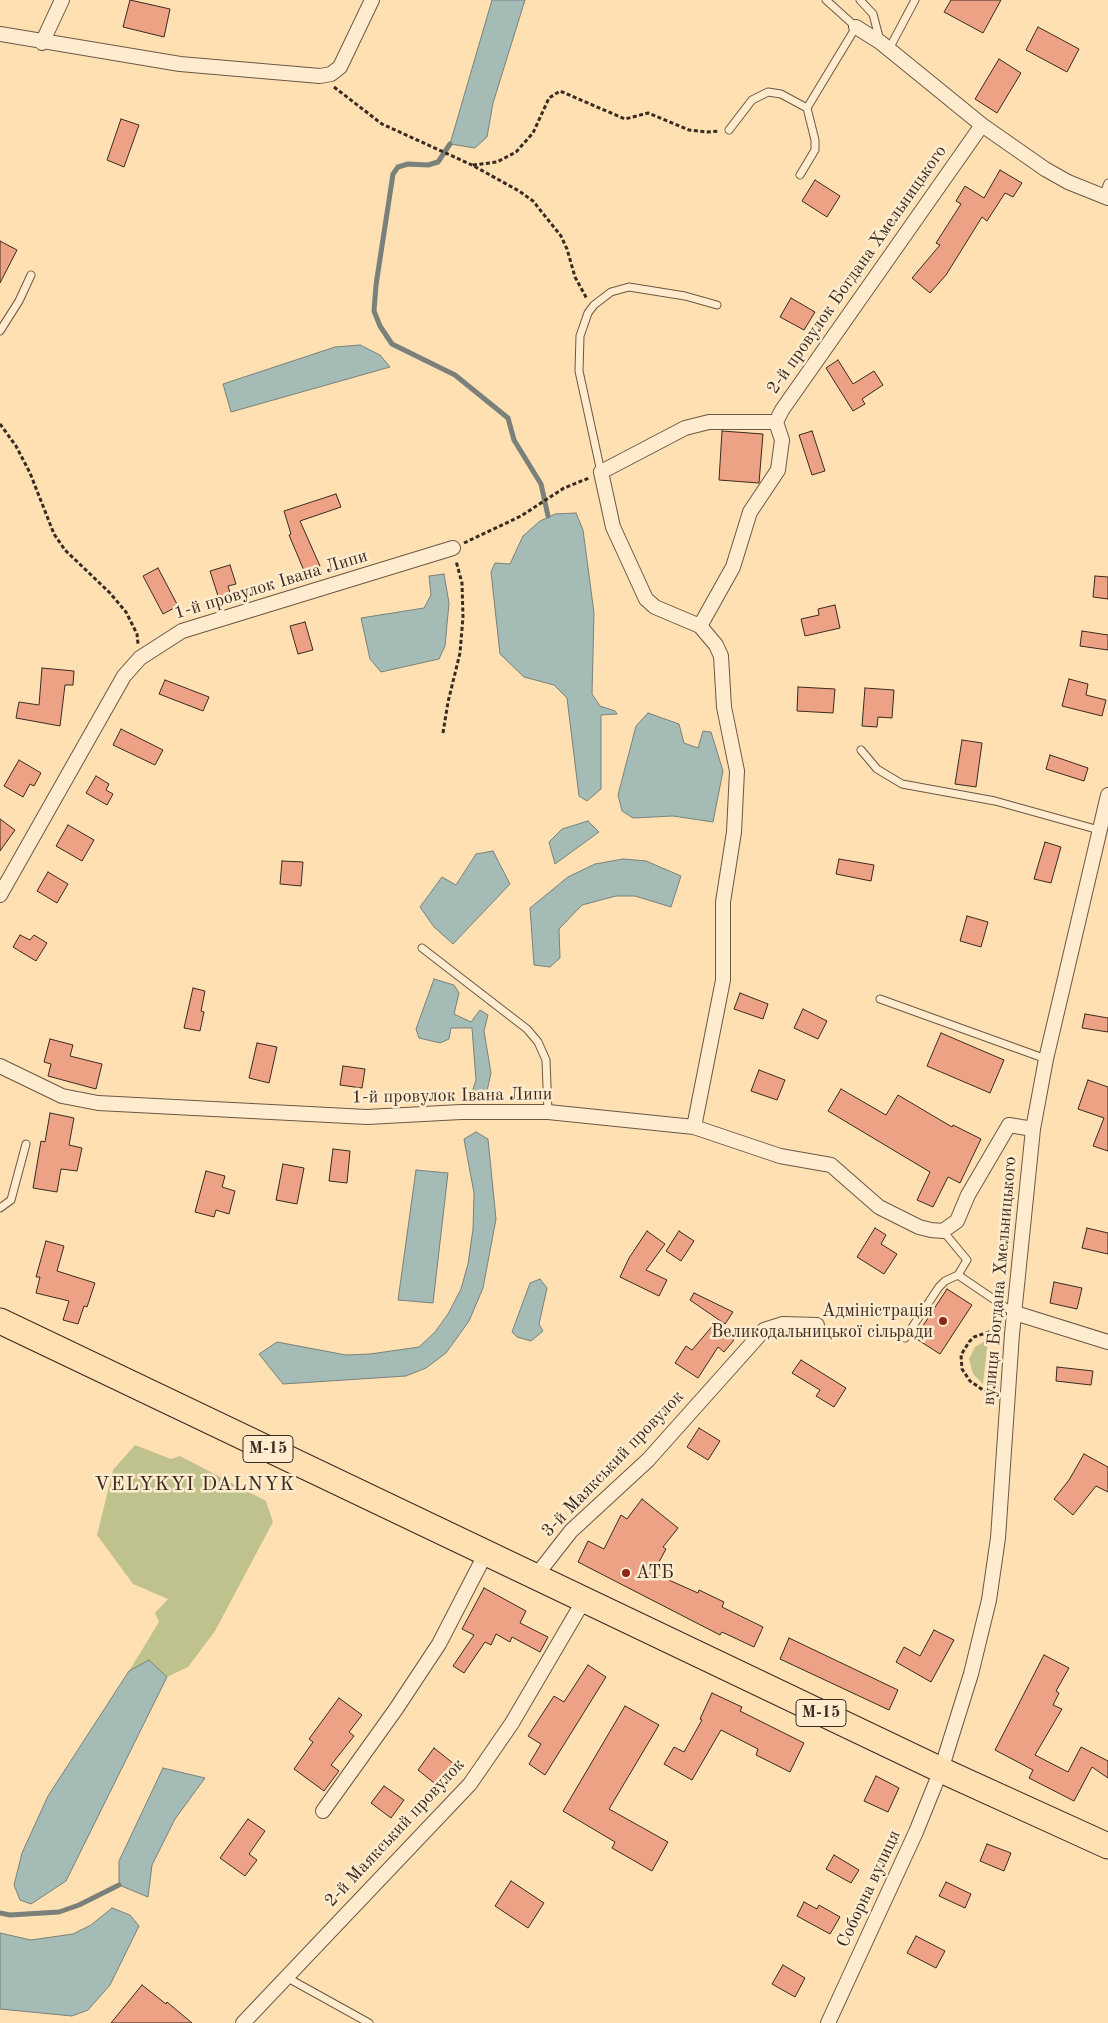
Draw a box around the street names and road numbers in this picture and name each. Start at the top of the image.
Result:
street label: 2-й провулок Богдана Хмельницького [762,141,952,399]
street label: 1-й провулок Івана Липи [172,545,370,625]
street label: 1-й провулок Івана Липи [351,1083,553,1109]
street label: вулиця Богдана Хмельницького [978,1156,1022,1406]
street label: 3-й Маякський провулок [537,1386,689,1542]
road number: М-15 [243,1436,293,1462]
road number: М-15 [796,1700,846,1726]
street label: 2-й Маякський провулок [321,1754,469,1912]
street label: Соборна вулиця [832,1827,906,1951]

